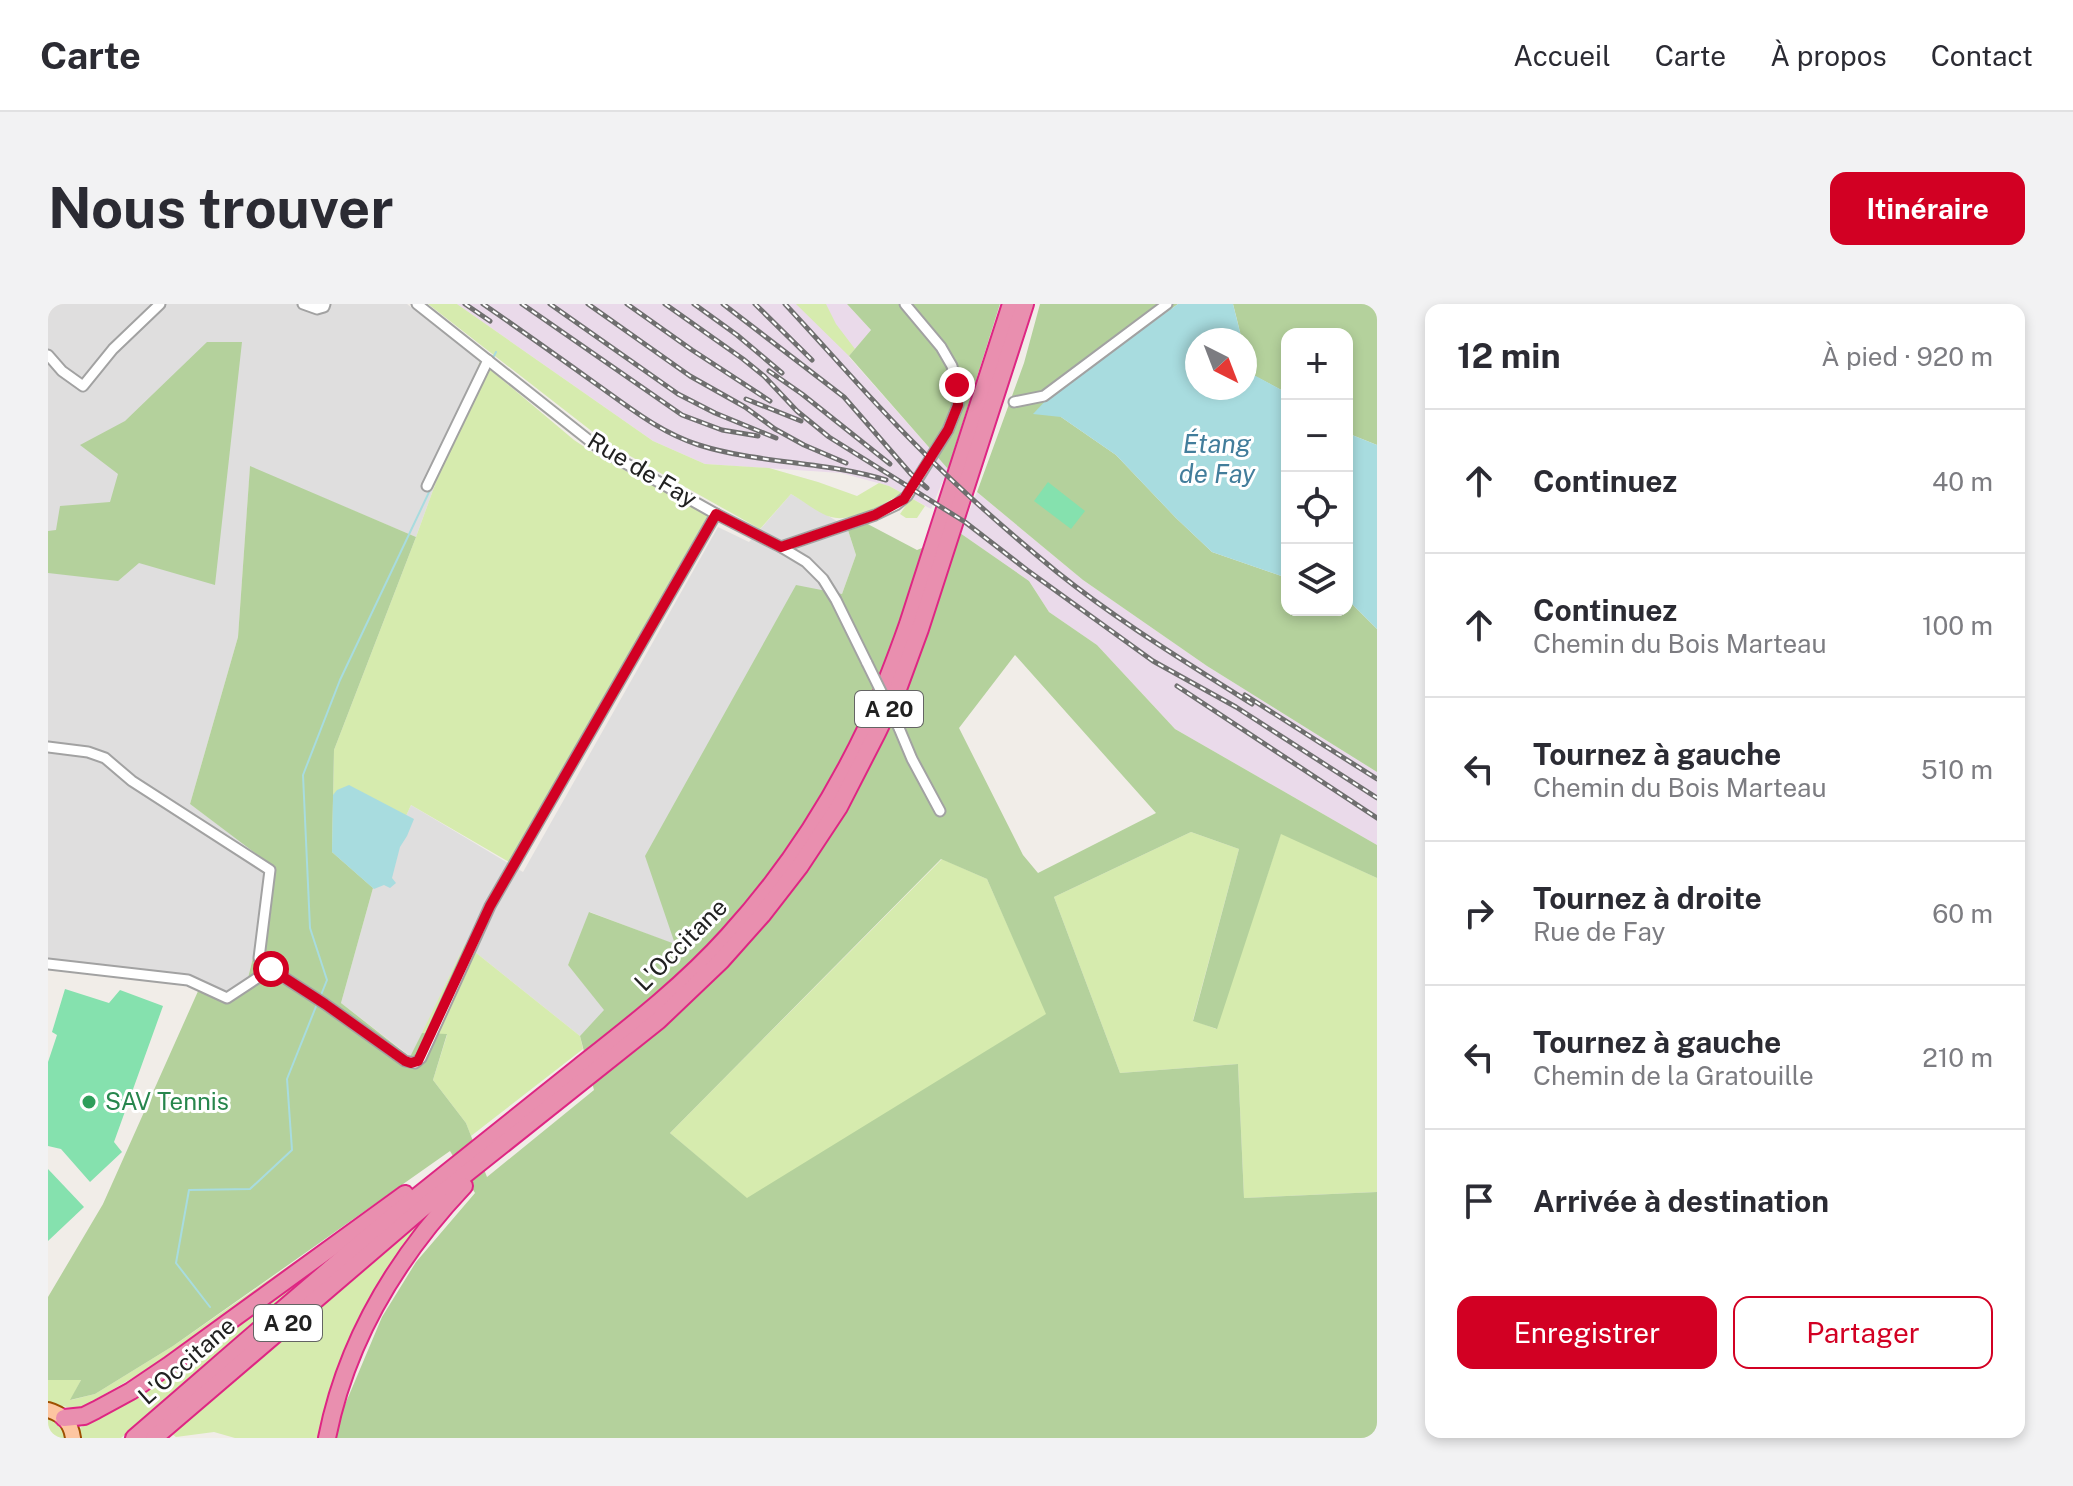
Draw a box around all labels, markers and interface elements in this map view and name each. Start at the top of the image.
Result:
text: Carte [40,33,141,78]
text: Accueil [1513,39,1611,72]
text: Carte [1655,39,1726,72]
text: À propos [1770,39,1887,72]
text: Contact [1931,39,2033,72]
button: Itinéraire [1830,172,2025,245]
text: Nous trouver [48,175,393,241]
north arrow [1185,328,1257,400]
map controls [1281,328,1353,616]
button: + [1281,328,1353,400]
text: 12 min [1457,336,1561,376]
text: À pied · 920 m [1821,341,1993,372]
route end [939,367,975,403]
button: − [1281,400,1353,472]
street label: Rue de Fay [583,426,702,513]
water label: Étang de Fay [1179,428,1256,489]
icon: ahead [1457,459,1501,503]
text: Continuez [1533,463,1677,499]
text: 40 m [1932,466,1993,497]
button: locate [1281,472,1353,544]
button: layers [1281,544,1353,616]
text: Continuez [1533,592,1677,628]
icon: ahead [1457,603,1501,647]
text: 100 m [1922,610,1993,641]
text: Chemin du Bois Marteau [1533,628,1827,659]
road number: A 20 [855,691,923,727]
text: Tournez à gauche [1533,736,1781,772]
icon: left [1457,747,1501,791]
text: 510 m [1921,754,1993,785]
text: Chemin du Bois Marteau [1533,772,1827,803]
text: Tournez à droite [1533,880,1762,916]
icon: right [1457,891,1501,935]
street label: L'Occitane [628,892,732,996]
text: 60 m [1932,898,1993,929]
text: Rue de Fay [1533,916,1665,947]
route start [253,951,289,987]
text: Tournez à gauche [1533,1024,1781,1060]
icon: left [1457,1035,1501,1079]
text: 210 m [1922,1042,1993,1073]
text: Chemin de la Gratouille [1533,1060,1814,1091]
place label: SAV Tennis [105,1087,229,1115]
marker: SAV Tennis [80,1093,98,1111]
icon: arrive [1457,1179,1501,1223]
text: Arrivée à destination [1533,1183,1829,1219]
button: Enregistrer [1457,1296,1717,1369]
button: Partager [1733,1296,1993,1369]
road number: A 20 [254,1305,322,1341]
street label: L'Occitane [132,1311,240,1410]

